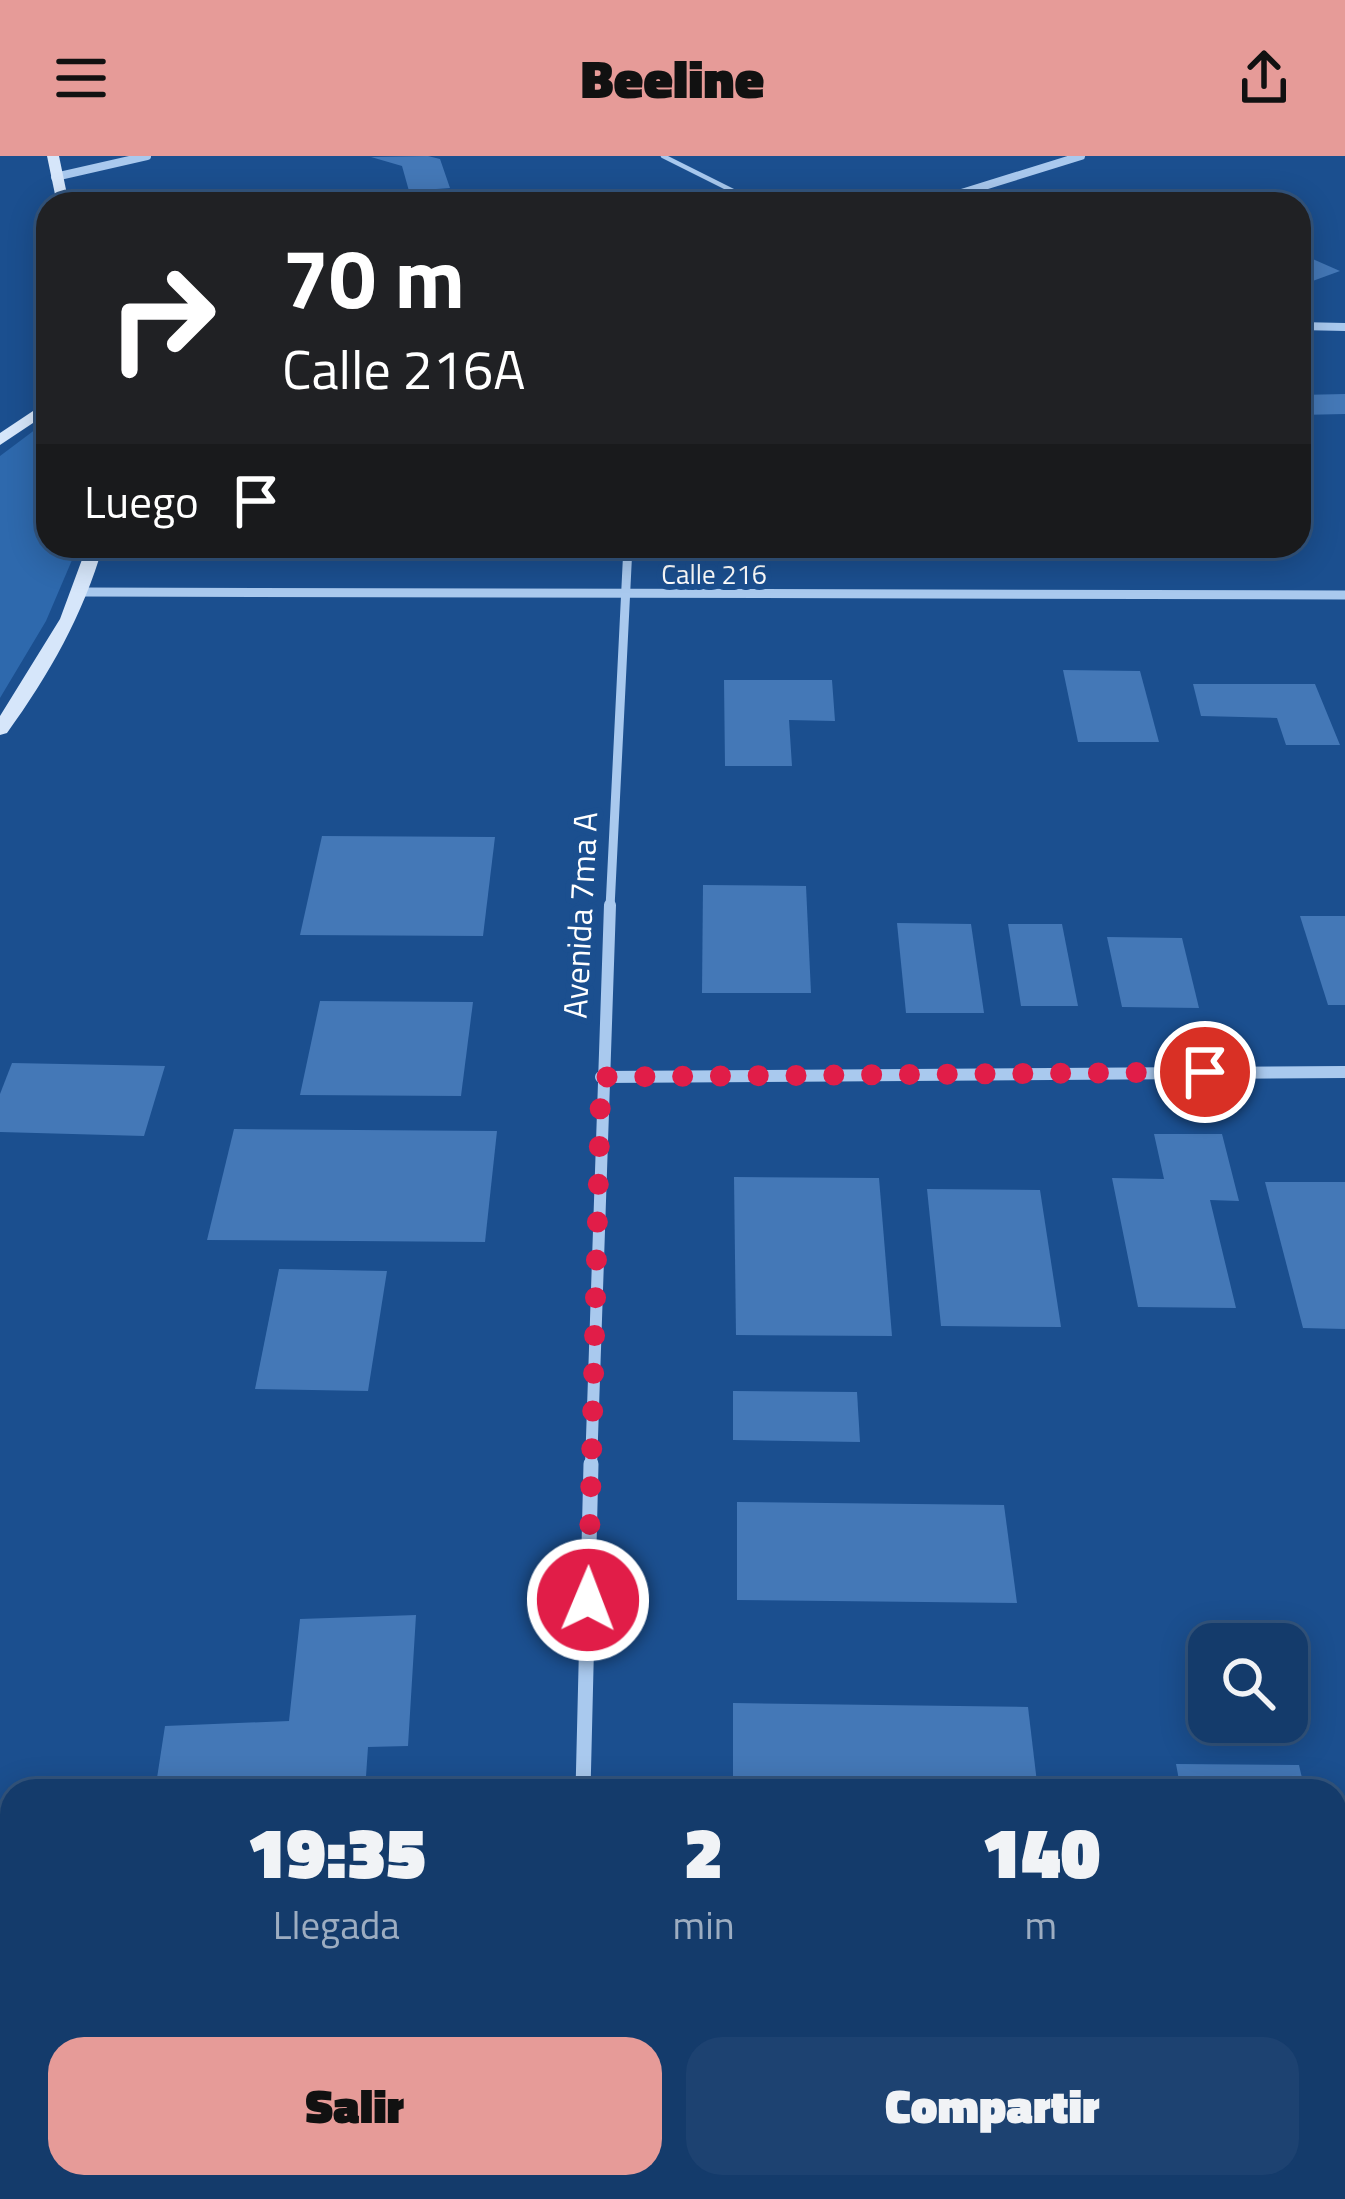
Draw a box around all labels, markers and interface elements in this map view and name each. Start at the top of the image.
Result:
text: Beeline [581,37,764,119]
icon: menu [48,45,114,111]
icon: share [1231,45,1297,111]
text: 70 m [282,213,465,341]
icon: right [84,240,240,396]
text: Calle 216A [282,328,525,410]
text: Luego [84,467,199,535]
icon: arrive [223,468,289,534]
street label: Calle 216 [661,553,767,594]
street label: Avenida 7ma A [550,810,610,1020]
pin [1154,1021,1256,1123]
icon: arrive [1172,1039,1238,1105]
position arrow [525,1537,651,1663]
map controls [1188,1623,1308,1743]
button: search [1188,1623,1308,1743]
text: 19:35 [247,1796,426,1906]
text: 2 [684,1796,723,1906]
text: 140 [981,1796,1100,1906]
text: Llegada [273,1895,400,1954]
text: min [673,1895,735,1954]
text: m [1025,1895,1057,1954]
button: Salir [48,2037,662,2175]
button: Compartir [686,2037,1299,2175]

